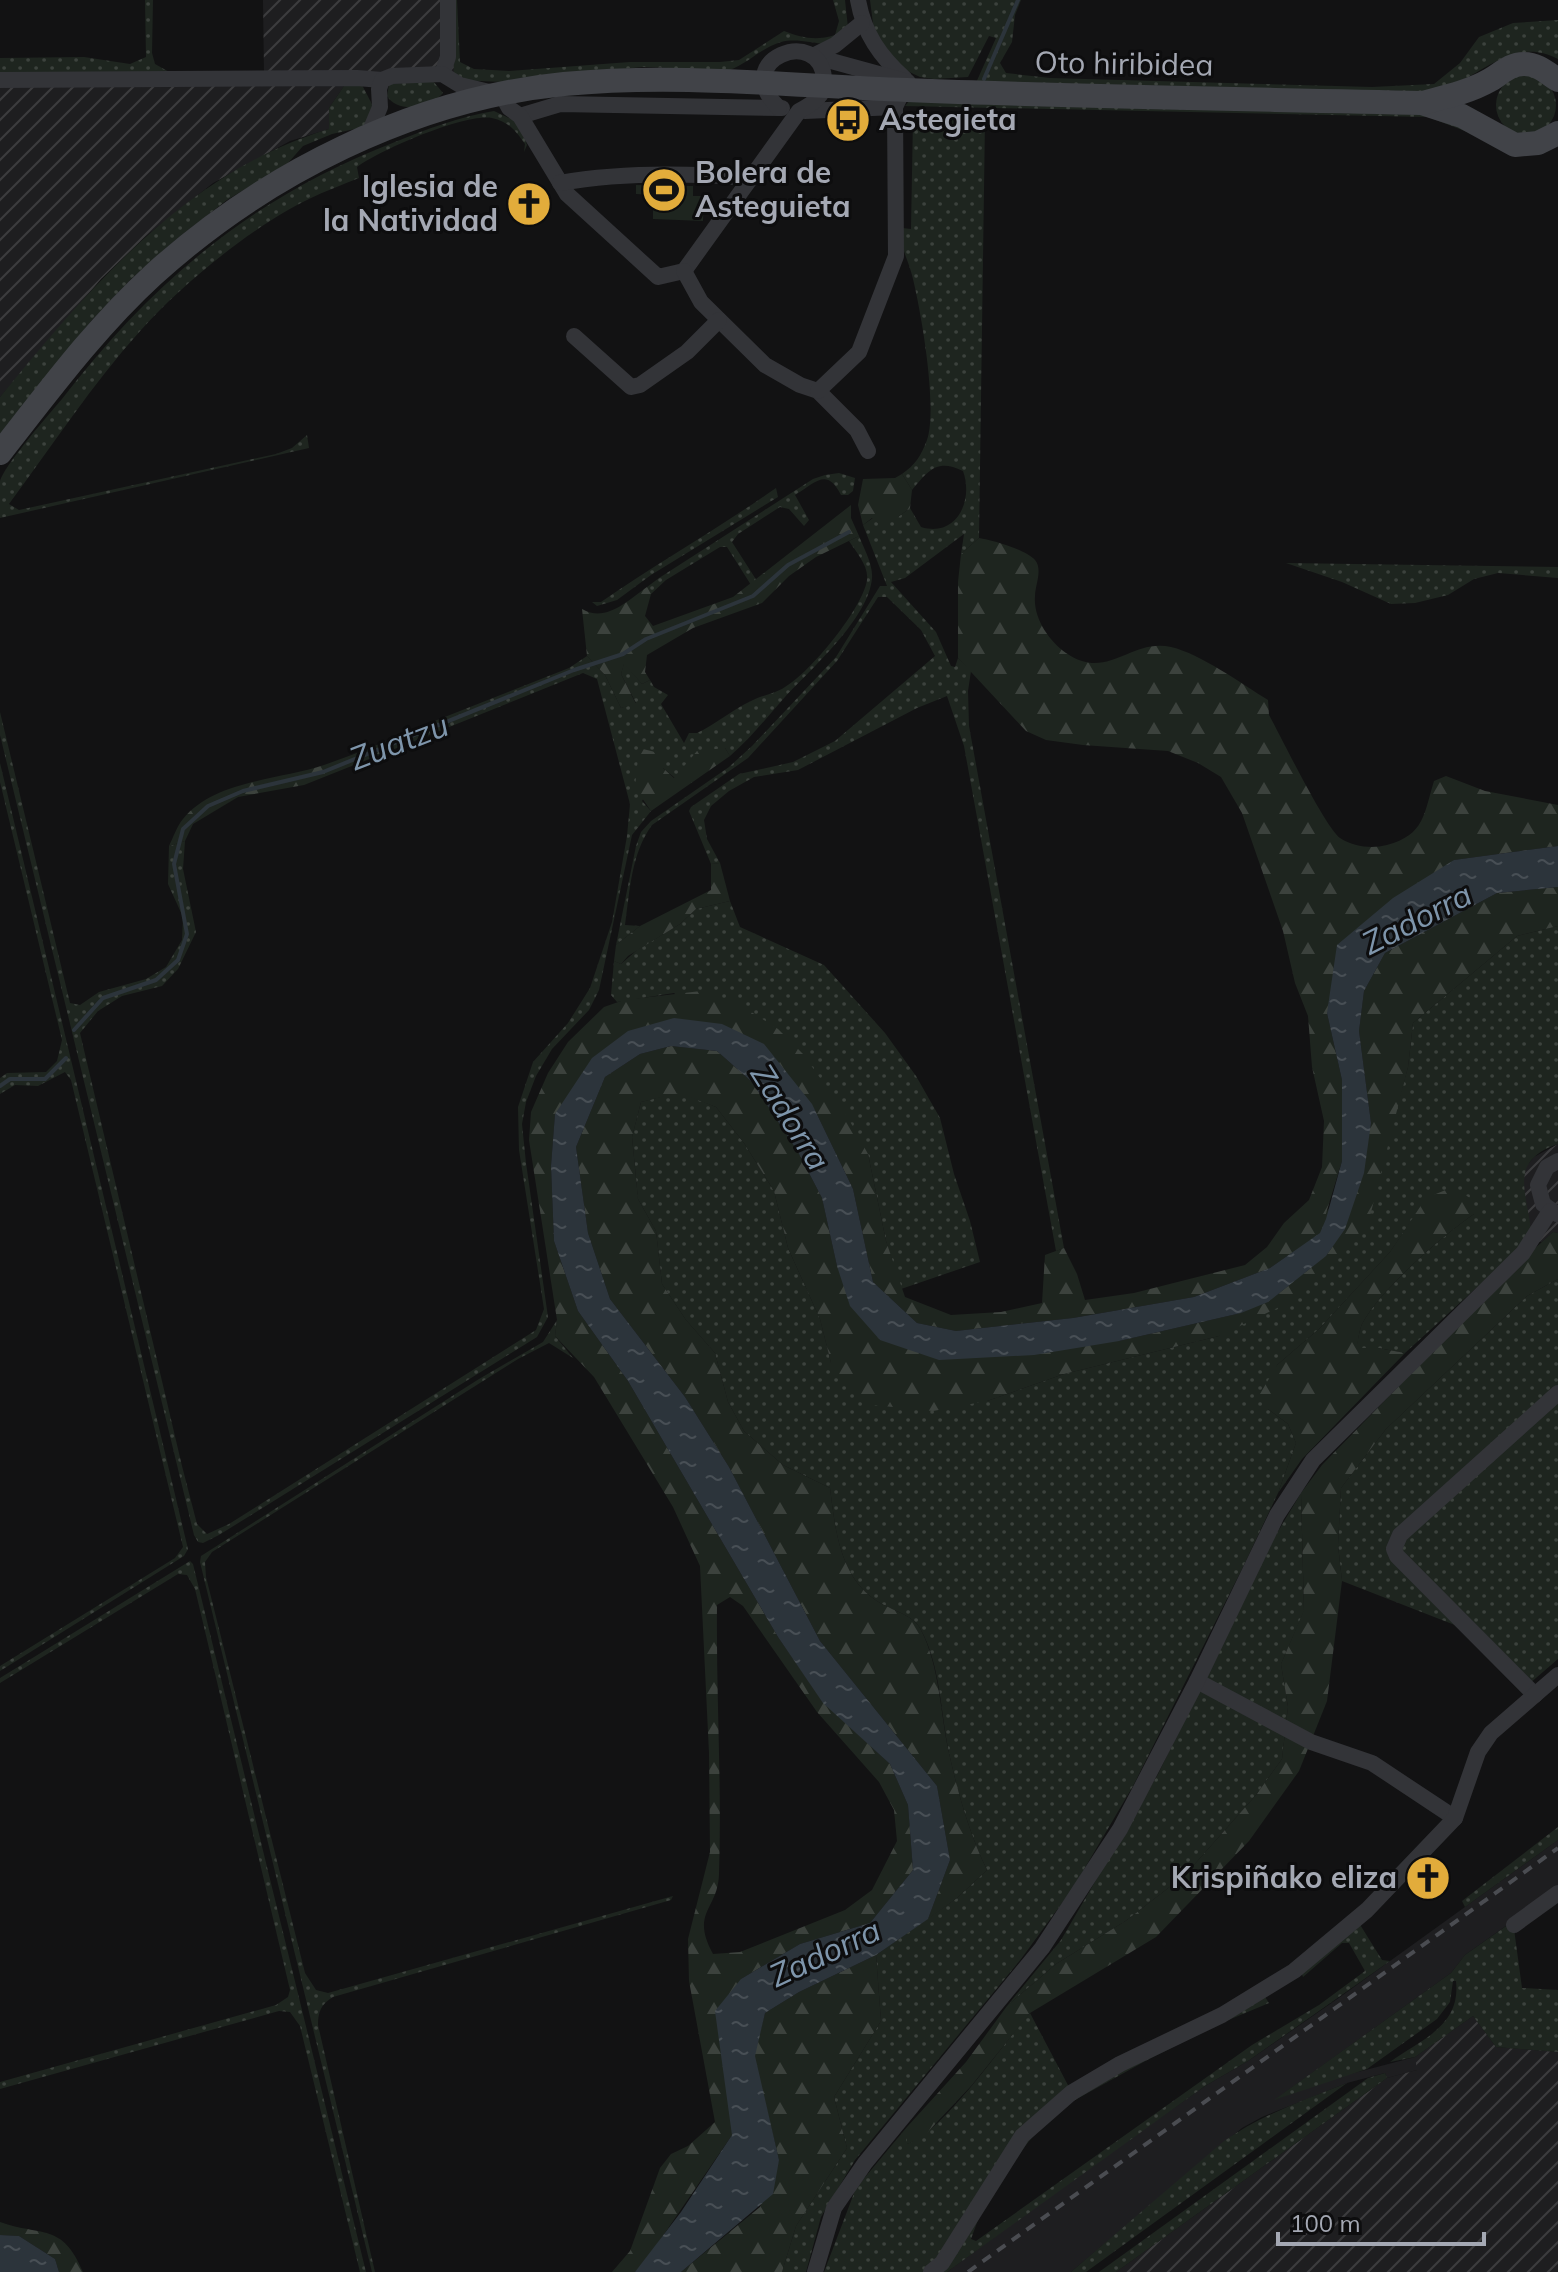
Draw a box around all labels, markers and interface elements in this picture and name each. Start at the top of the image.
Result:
street label: Oto hiribidea [1034,42,1214,84]
bus stop icon: Astegieta [824,96,872,144]
place label: Astegieta [879,100,1017,138]
place label: Bolera de Asteguieta [695,153,851,225]
sports icon: Bolera de Asteguieta [640,166,688,214]
place label: Iglesia de la Natividad [323,167,498,239]
church icon: Iglesia de la Natividad [505,180,553,228]
water label: Zuatzu [344,704,454,778]
water label: Zadorra [1355,874,1478,963]
water label: Zadorra [743,1056,839,1177]
church icon: Krispiñako eliza [1404,1854,1452,1902]
place label: Krispiñako eliza [1171,1858,1397,1896]
water label: Zadorra [763,1909,886,1995]
scale bar [1278,2196,1484,2246]
text: 100 m [1290,2208,1361,2238]

